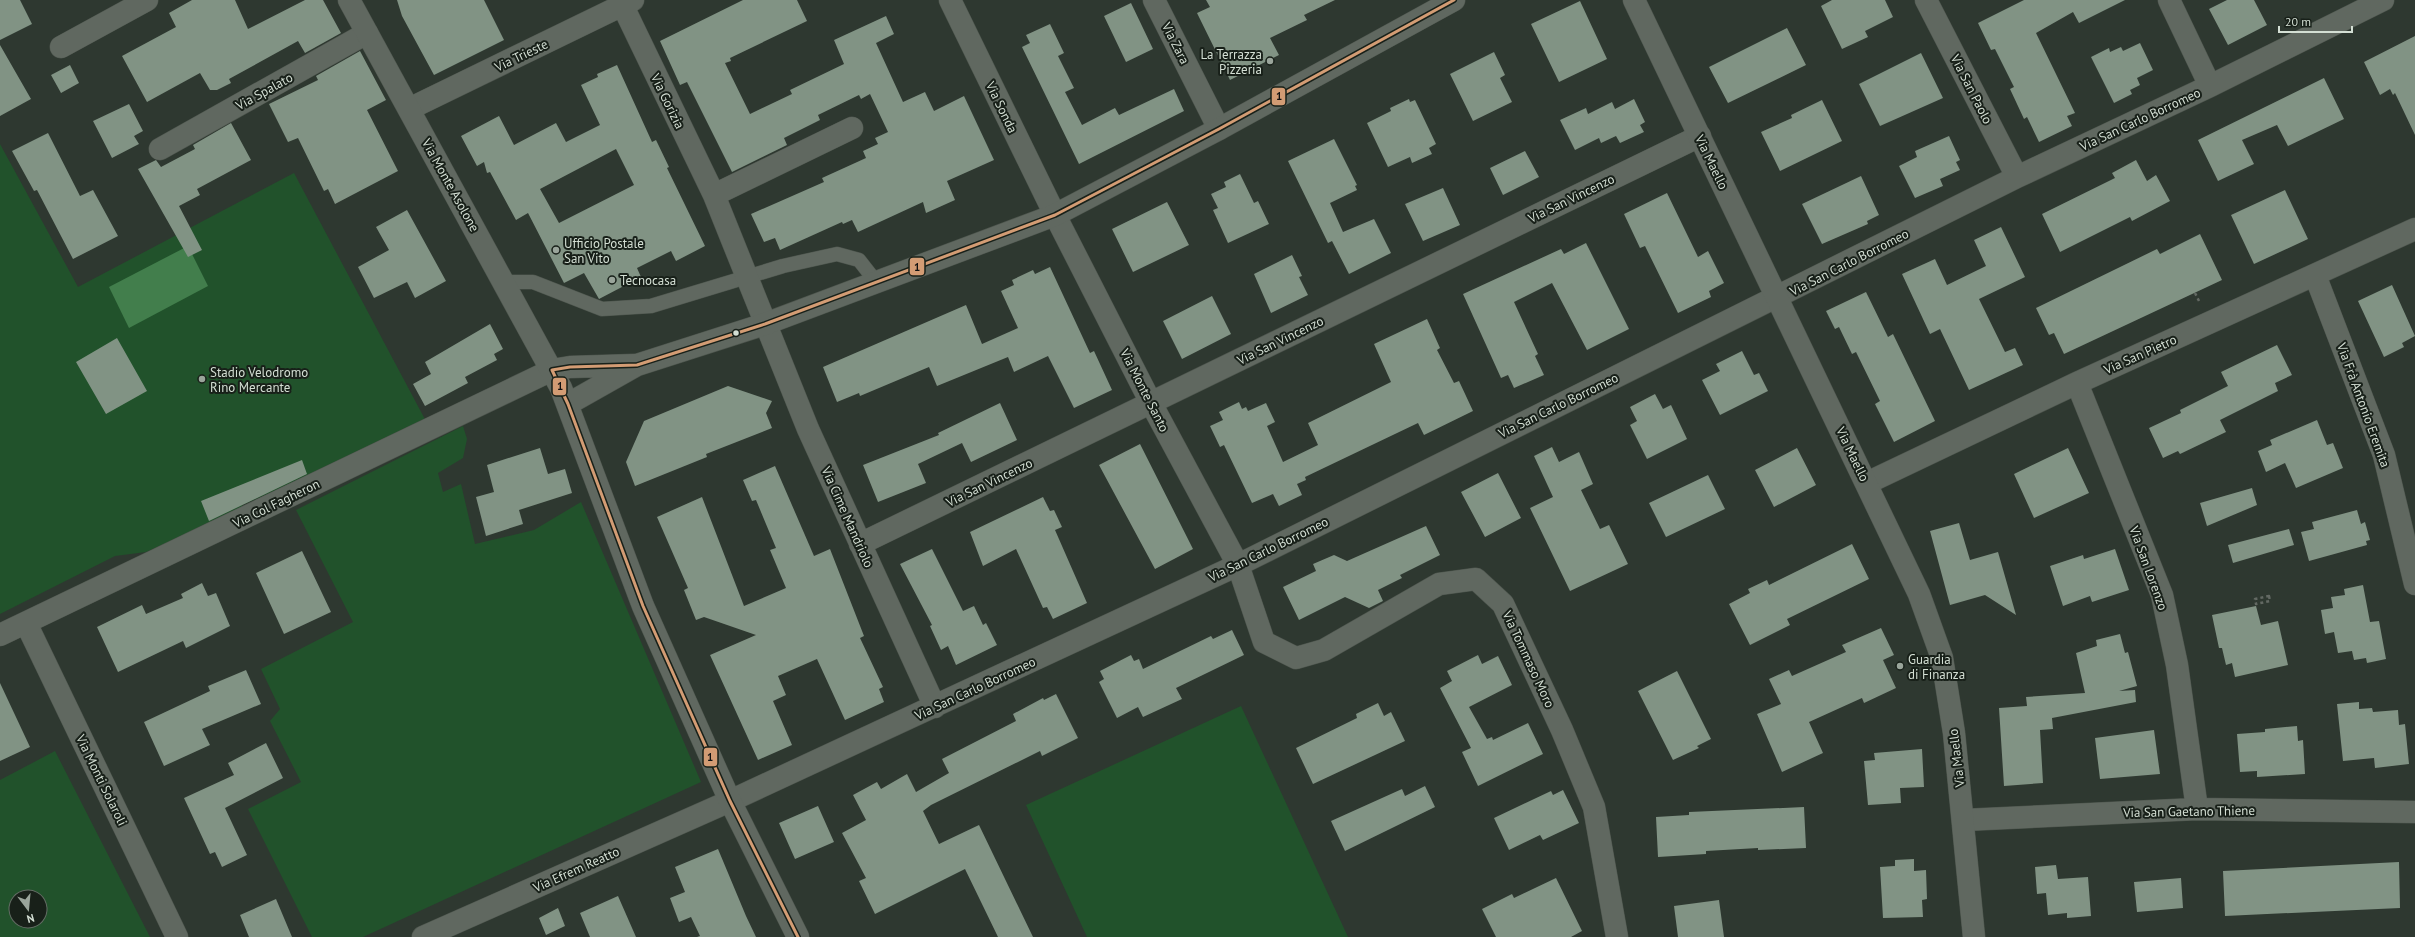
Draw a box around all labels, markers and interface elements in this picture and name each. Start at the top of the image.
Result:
scale bar [2279,8,2352,34]
text: 20 m [2285,14,2311,29]
street label: Via Zara [1157,19,1193,67]
street label: Via Trieste [491,35,551,76]
place label: La Terrazza Pizzeria [1201,46,1262,78]
street label: Via San Paolo [1946,51,1996,127]
marker: La Terrazza Pizzeria [1265,56,1275,66]
street label: Via Spalato [232,69,296,115]
street label: Via Gorizia [646,70,688,132]
street label: Via Sonda [981,78,1021,136]
street label: Via San Carlo Borromeo [2076,84,2203,155]
line badge: 1 [1271,87,1286,106]
text: 1 [1276,89,1282,103]
street label: Via Maello [1691,131,1732,192]
street label: Via Monte Asolone [418,135,483,235]
street label: Via San Vincenzo [1524,170,1617,227]
street label: Via San Carlo Borromeo [1786,225,1912,300]
place label: Ufficio Postale San Vito [564,235,644,267]
marker: Ufficio Postale San Vito [551,245,561,255]
line badge: 1 [909,257,925,276]
text: 1 [914,260,920,274]
place label: Tecnocasa [620,272,676,289]
marker: Tecnocasa [607,275,617,285]
street label: Via San Vincenzo [1233,312,1326,369]
unlabelled marker [731,328,741,338]
street label: Via San Pietro [2100,331,2179,378]
street label: Via Frà Antonio Eremita [2333,340,2394,470]
street label: Via Monte Santo [1116,345,1173,435]
place label: Stadio Velodromo Rino Mercante [210,364,308,396]
street label: Via San Carlo Borromeo [1495,369,1621,442]
marker: Stadio Velodromo Rino Mercante [197,374,207,384]
line badge: 1 [552,377,567,396]
text: 1 [557,379,563,393]
street label: Via Maello [1832,423,1873,484]
street label: Via San Vincenzo [942,454,1035,511]
street label: Via Cime Mandriolo [817,463,877,570]
street label: Via Col Fagheron [229,475,322,532]
street label: Via San Carlo Borromeo [1205,513,1331,586]
street label: Via San Lorenzo [2125,523,2172,613]
street label: Via Tommaso Moro [1498,607,1558,710]
place label: Guardia di Finanza [1908,651,1965,683]
street label: Via San Carlo Borromeo [911,653,1038,724]
marker: Guardia di Finanza [1895,661,1905,671]
street label: Via Maello [1944,728,1969,789]
street label: Via Monti Solaroli [72,731,131,829]
line badge: 1 [703,747,718,767]
text: 1 [707,750,713,764]
street label: Via San Gaetano Thiene [2122,802,2255,821]
street label: Via Efrem Reatto [529,843,622,896]
north arrow [8,889,48,929]
text: N [25,911,36,926]

